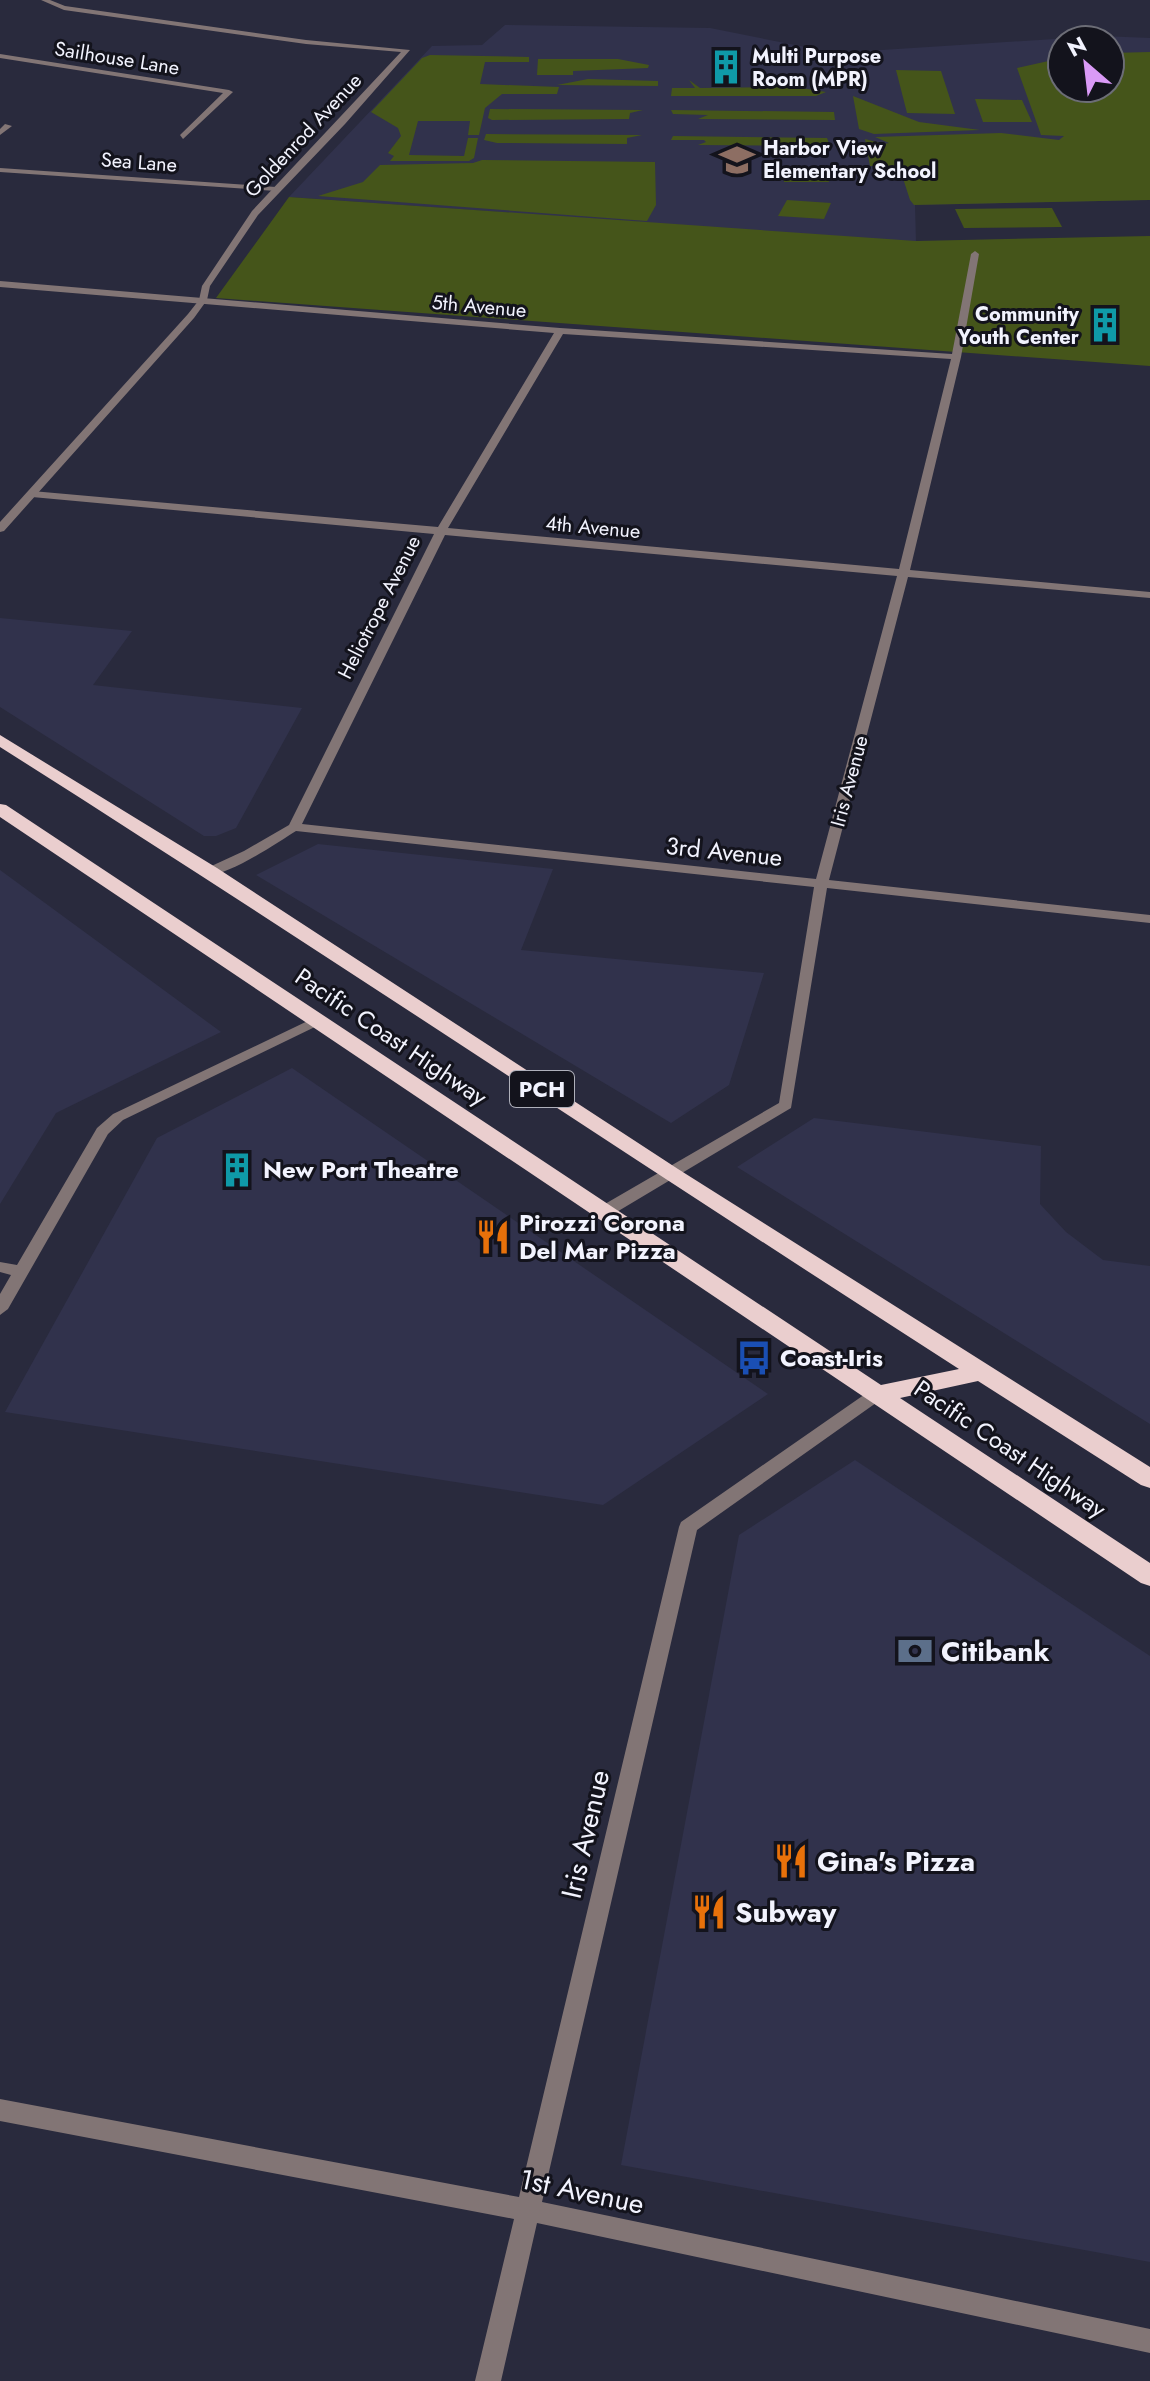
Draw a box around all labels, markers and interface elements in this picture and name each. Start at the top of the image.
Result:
north arrow [1046,24,1126,104]
text: N [1061,28,1092,65]
street label: Sailhouse Lane [52,34,181,83]
place label: Multi Purpose Room (MPR) [752,42,881,94]
building icon: Multi Purpose Room (MPR) [707,48,745,86]
street label: Goldenrod Avenue [238,67,369,204]
place label: Harbor View Elementary School [763,134,936,186]
school or university icon: Harbor View Elementary School [718,141,756,179]
street label: Sea Lane [100,145,178,180]
street label: 5th Avenue [430,288,527,325]
place label: Community Youth Center [957,300,1080,352]
building icon: Community Youth Center [1086,306,1124,344]
street label: 4th Avenue [544,509,642,546]
street label: Heliotrope Avenue [331,530,428,684]
street label: Iris Avenue [823,732,876,830]
street label: 3rd Avenue [664,828,784,875]
street label: Pacific Coast Highway [288,959,495,1114]
road number: PCH [510,1071,574,1107]
building icon: New Port Theatre [218,1151,256,1189]
place label: New Port Theatre [263,1152,459,1187]
place label: Pirozzi Corona Del Mar Pizza [519,1205,685,1268]
restaurant icon: Pirozzi Corona Del Mar Pizza [474,1218,512,1256]
bus stop icon: Coast-Iris [735,1339,773,1377]
place label: Coast-Iris [780,1340,883,1375]
street label: Pacific Coast Highway [907,1371,1114,1526]
place label: Citibank [941,1631,1050,1672]
bank icon: Citibank [896,1632,934,1670]
street label: Iris Avenue [551,1766,620,1902]
place label: Gina's Pizza [817,1841,975,1882]
restaurant icon: Gina's Pizza [772,1842,810,1880]
place label: Subway [735,1892,837,1933]
restaurant icon: Subway [690,1893,728,1931]
street label: 1st Avenue [516,2158,648,2225]

